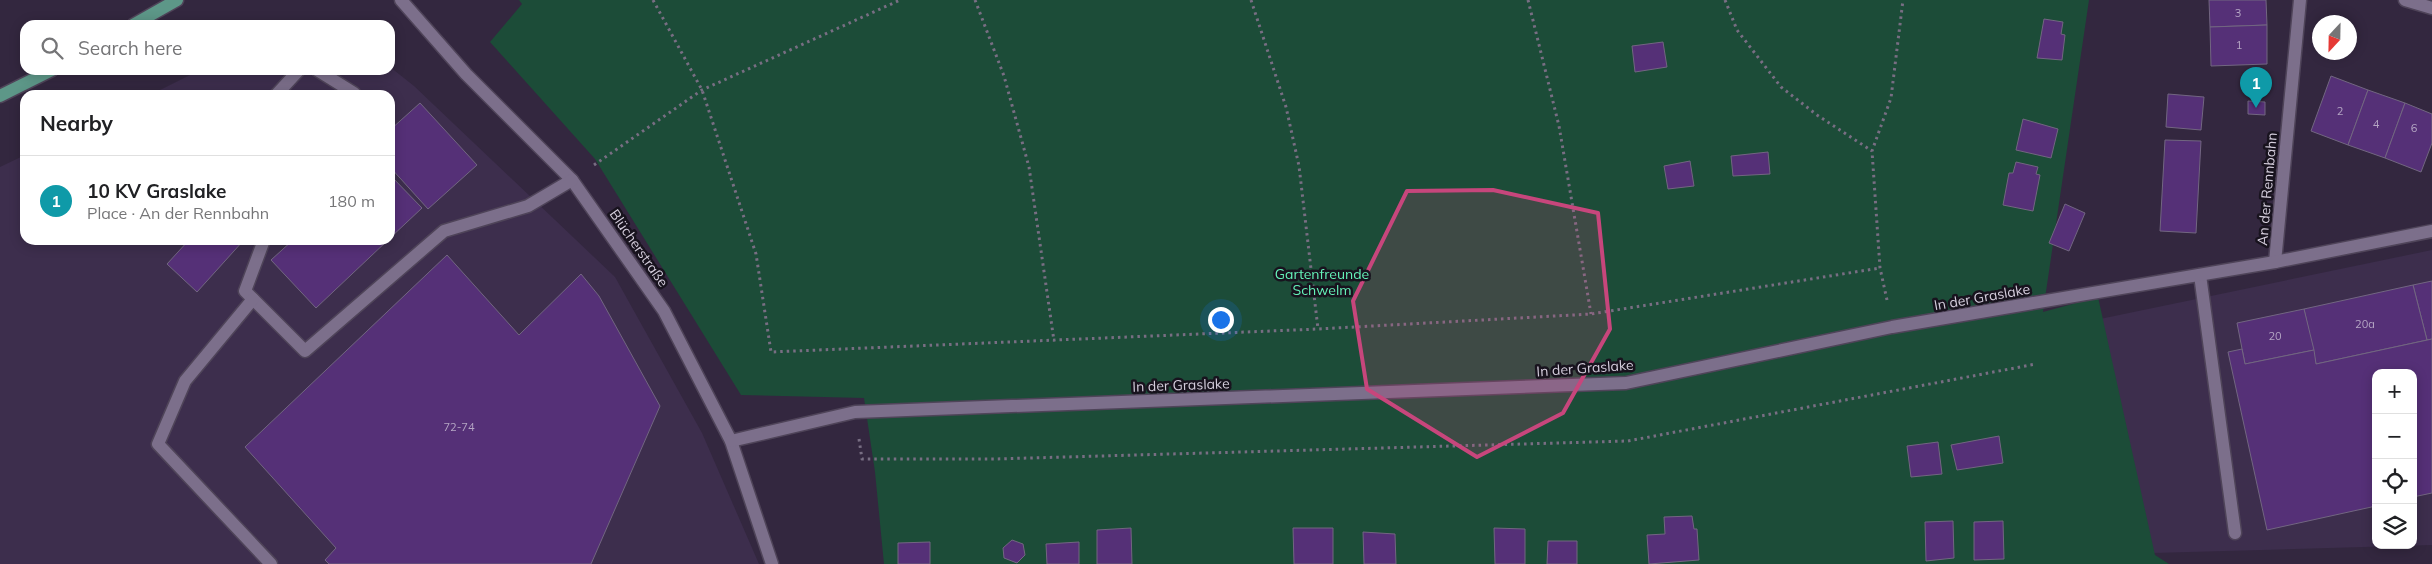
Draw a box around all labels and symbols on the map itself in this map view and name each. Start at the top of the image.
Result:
house number: 3 [2235,6,2241,20]
north arrow [2312,15,2357,60]
house number: 1 [2236,38,2242,52]
pin: 1 [2240,67,2272,108]
house number: 2 [2337,104,2344,118]
house number: 4 [2373,117,2380,131]
house number: 6 [2411,121,2418,135]
street label: An der Rennbahn [2253,132,2281,246]
street label: Blücherstraße [606,206,672,290]
park label: Gartenfreunde Schwelm [1275,265,1369,299]
street label: In der Graslake [1933,280,2031,314]
your location [1208,307,1234,333]
house number: 20a [2355,317,2375,331]
house number: 20 [2268,329,2282,343]
street label: In der Graslake [1536,356,1634,380]
street label: In der Graslake [1132,374,1230,396]
house number: 72-74 [443,420,475,434]

